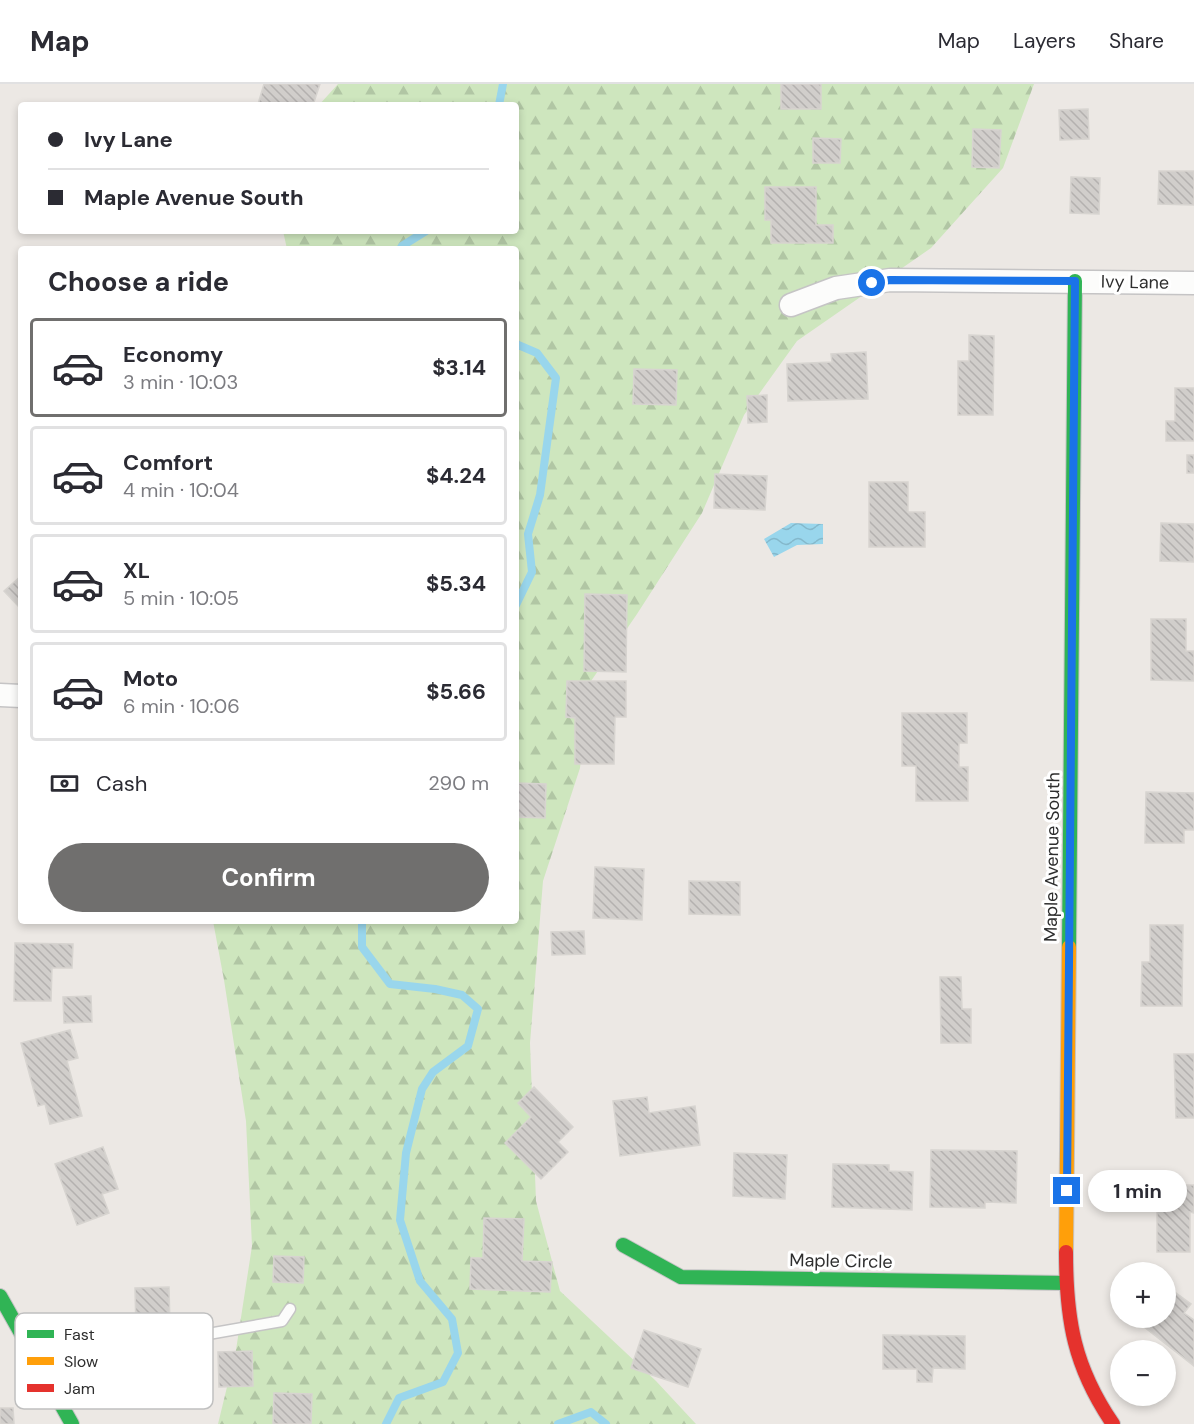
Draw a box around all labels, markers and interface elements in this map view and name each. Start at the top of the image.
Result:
text: Map [30,23,90,60]
text: Map [938,27,980,55]
text: Layers [1013,27,1076,55]
text: Share [1109,27,1164,55]
text: Ivy Lane [84,125,173,154]
text: Maple Avenue South [84,183,304,212]
text: Choose a ride [48,264,229,299]
route start [858,269,885,296]
street label: Ivy Lane [1101,269,1169,295]
text: Economy [123,340,223,369]
icon: car [51,341,105,395]
text: $3.14 [432,353,486,382]
text: 3 min · 10:03 [123,369,238,395]
text: Comfort [123,448,213,477]
icon: car [51,449,105,503]
text: $4.24 [426,461,486,490]
text: 4 min · 10:04 [123,477,239,503]
text: XL [123,556,150,585]
icon: car [51,557,105,611]
text: $5.34 [426,569,486,598]
text: 5 min · 10:05 [123,585,239,611]
text: Moto [123,664,178,693]
icon: car [51,665,105,719]
text: $5.66 [426,677,486,706]
text: 6 min · 10:06 [123,693,240,719]
icon: cash [48,767,81,800]
text: Cash [96,769,147,798]
text: 290 m [428,770,489,796]
street label: Maple Avenue South [1039,772,1065,942]
button: Confirm [48,843,489,912]
callout: 1 min [1088,1170,1187,1212]
route end [1053,1177,1080,1204]
text: 1 min [1113,1178,1162,1204]
street label: Maple Circle [789,1248,893,1274]
map controls [1110,1262,1176,1406]
button: + [1110,1262,1176,1328]
legend [15,1313,213,1409]
text: Fast [64,1324,95,1345]
button: − [1110,1340,1176,1406]
text: Slow [64,1351,98,1372]
text: Jam [64,1378,95,1399]

